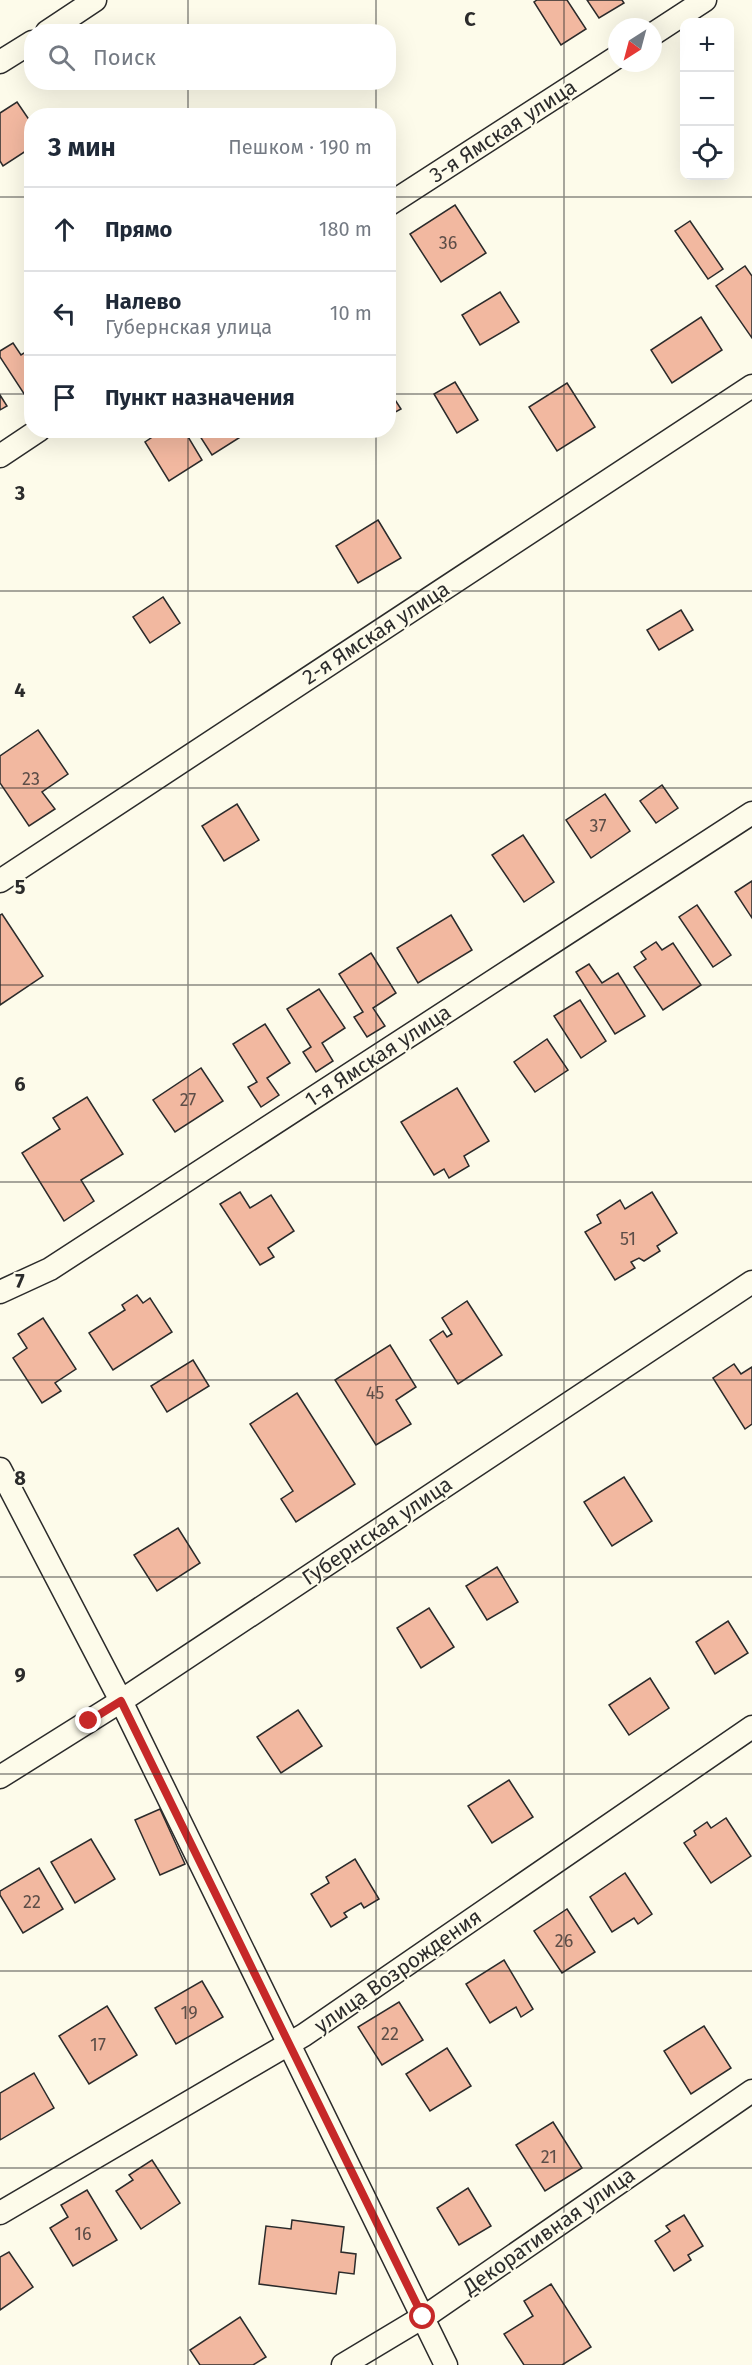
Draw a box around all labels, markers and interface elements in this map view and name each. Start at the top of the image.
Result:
text: C [464,7,476,31]
north arrow [608,18,662,72]
map controls [680,18,734,180]
button: + [680,18,734,72]
search box [24,24,396,90]
icon: search [45,41,78,74]
text: Поиск [93,44,156,71]
button: − [680,72,734,126]
street label: 3-я Ямская улица [425,74,581,188]
button: locate [680,126,734,180]
text: 3 мин [48,132,116,163]
text: Пешком · 190 m [228,135,372,159]
icon: ahead [48,213,81,246]
text: Прямо [105,216,172,243]
text: 180 m [319,217,372,241]
house number: 36 [439,232,457,254]
text: Налево [105,288,181,315]
icon: left [48,297,81,330]
text: 10 m [330,301,372,325]
text: Губернская улица [105,315,272,339]
icon: arrive [48,381,81,414]
text: Пункт назначения [105,384,295,411]
text: 3 [14,481,25,505]
street label: 2-я Ямская улица [298,576,454,690]
text: 4 [14,678,26,702]
house number: 23 [22,768,40,790]
house number: 37 [590,815,606,837]
text: 5 [15,875,26,899]
street label: 1-я Ямская улица [300,999,456,1113]
text: 6 [14,1072,26,1096]
house number: 27 [180,1089,196,1111]
house number: 51 [620,1228,636,1250]
text: 7 [15,1269,25,1293]
house number: 45 [366,1382,384,1404]
text: 8 [14,1466,26,1490]
street label: Губернская улица [297,1471,457,1591]
text: 9 [14,1663,26,1687]
route end [75,1707,101,1733]
house number: 22 [23,1891,41,1913]
street label: улица Возрождения [309,1903,487,2039]
house number: 26 [555,1930,573,1952]
house number: 19 [180,2002,198,2024]
house number: 22 [381,2023,399,2045]
house number: 17 [90,2034,106,2056]
house number: 21 [541,2146,557,2168]
street label: Декоративная улица [457,2162,640,2301]
house number: 16 [74,2223,92,2245]
route start [409,2303,435,2329]

